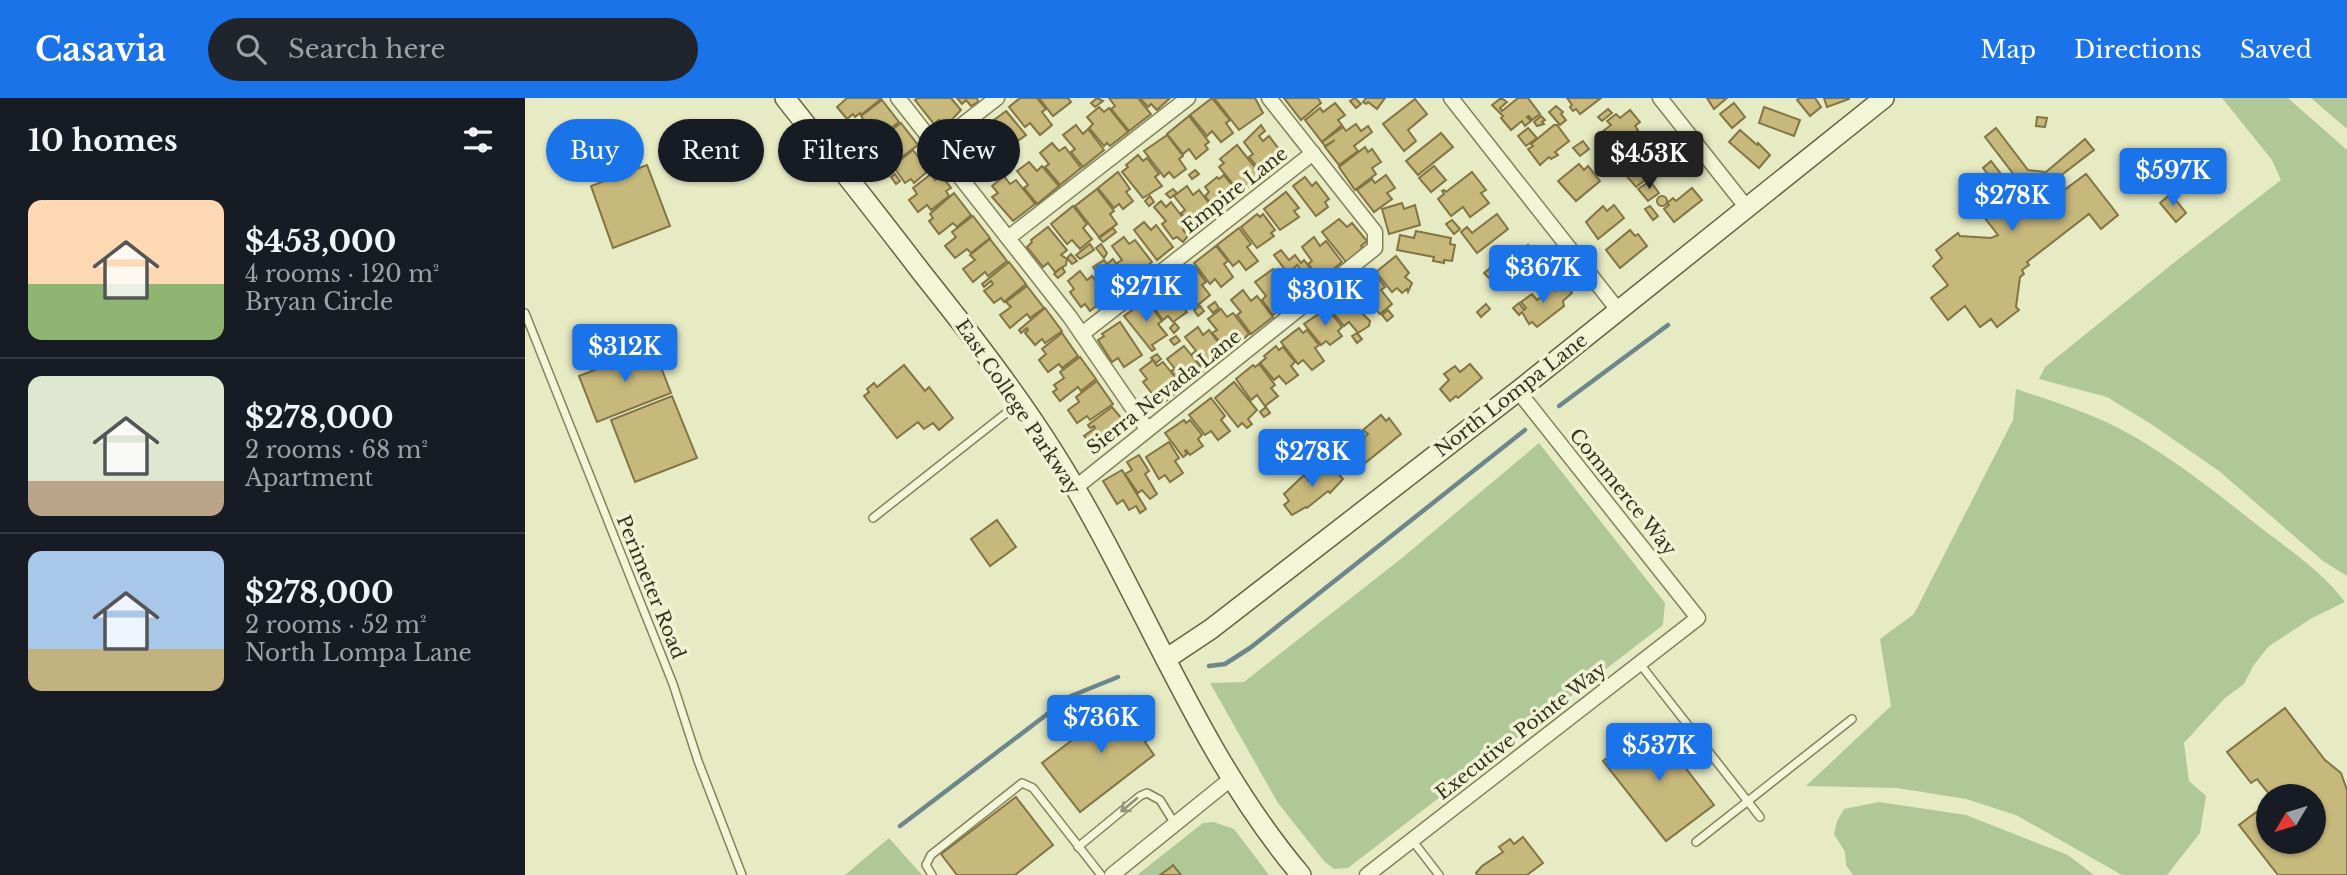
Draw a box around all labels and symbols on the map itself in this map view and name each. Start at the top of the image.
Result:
pin: $453K [1600,132,1698,191]
street label: Empire Lane [1178,142,1292,238]
pin: $597K [2124,148,2222,208]
pin: $278K [1963,174,2061,233]
pin: $367K [1494,246,1592,305]
pin: $271K [1097,264,1195,324]
pin: $301K [1276,268,1374,328]
street label: East College Parkway [951,315,1085,499]
pin: $312K [576,324,674,384]
street label: Sierra Nevada Lane [1082,325,1246,459]
street label: North Lompa Lane [1430,328,1592,462]
street label: Commerce Way [1565,424,1681,560]
pin: $278K [1263,430,1361,489]
street label: Perimeter Road [612,512,690,662]
street label: Executive Pointe Way [1431,657,1611,805]
pin: $736K [1052,696,1150,755]
pin: $537K [1610,724,1708,783]
north arrow [2256,784,2326,854]
one-way arrow [1120,797,1138,813]

